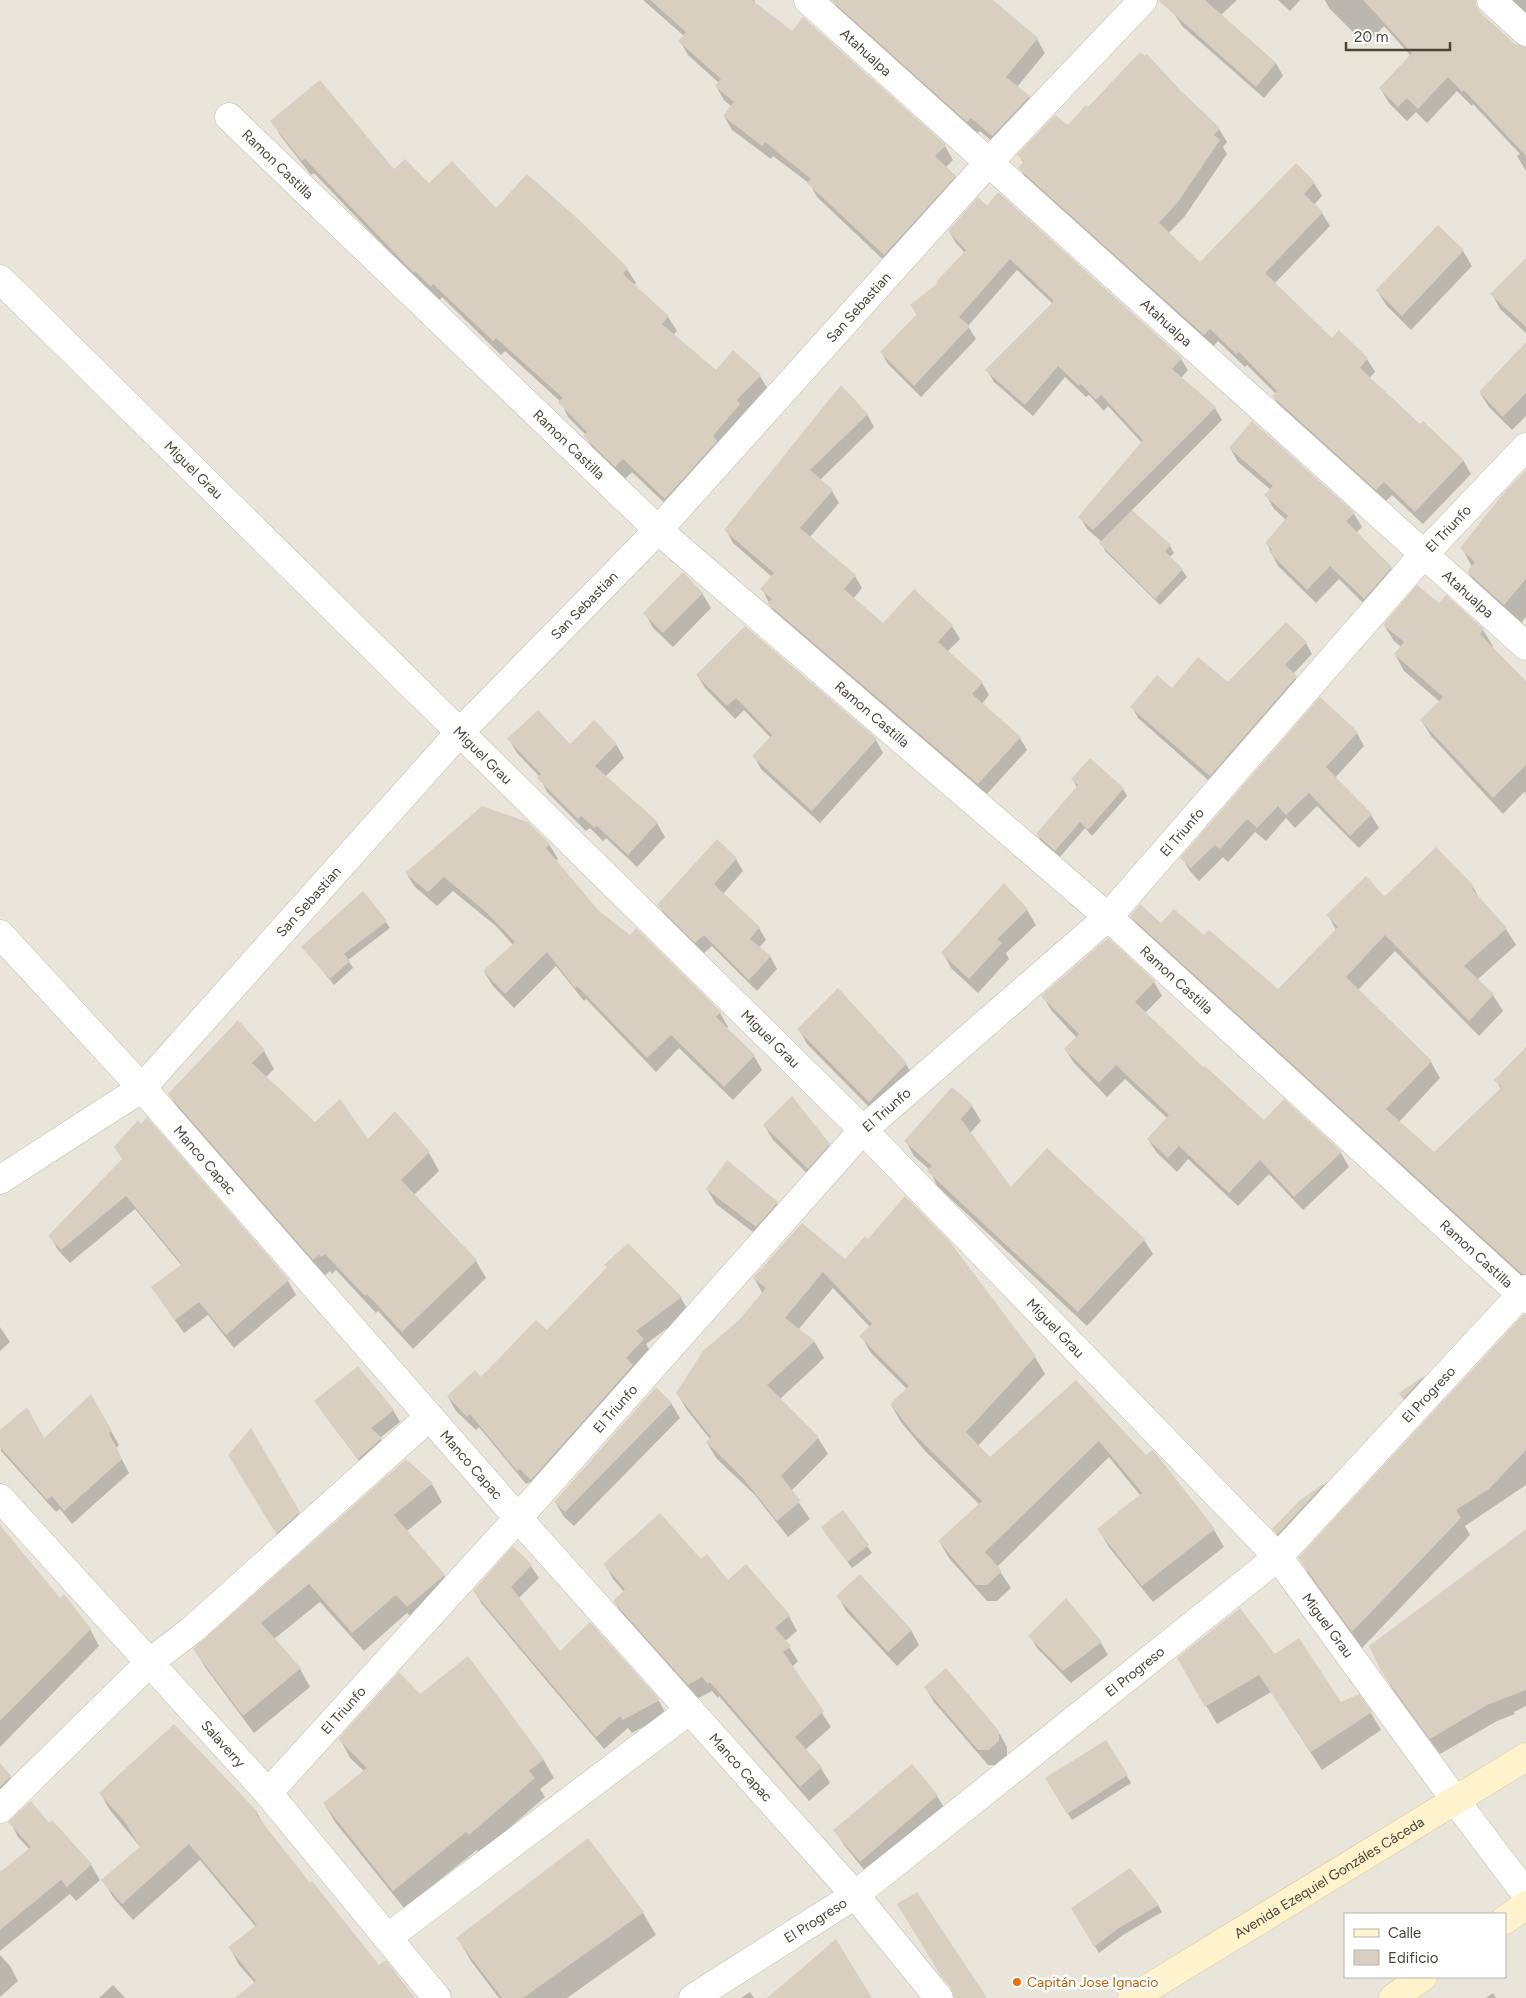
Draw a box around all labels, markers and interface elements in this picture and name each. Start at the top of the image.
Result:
scale bar [1346,20,1450,52]
street label: Atahualpa [837,25,895,80]
text: 20 m [1354,28,1388,46]
street label: Ramon Castilla [239,126,317,202]
street label: San Sebastian [822,268,894,346]
street label: Atahualpa [1137,295,1195,350]
street label: Ramon Castilla [530,406,608,483]
street label: Miguel Grau [161,437,227,503]
street label: El Triunfo [1422,501,1475,556]
street label: Atahualpa [1439,566,1497,621]
street label: San Sebastian [547,568,621,643]
street label: Ramon Castilla [831,677,913,751]
street label: Miguel Grau [450,722,516,788]
street label: El Triunfo [1156,804,1208,860]
street label: San Sebastian [273,863,344,940]
street label: Ramon Castilla [1137,942,1217,1017]
street label: Miguel Grau [738,1006,803,1071]
street label: El Triunfo [859,1084,914,1135]
street label: Manco Capac [170,1122,240,1198]
street label: Ramon Castilla [1436,1216,1516,1291]
street label: Miguel Grau [1023,1295,1088,1361]
street label: El Progreso [1398,1363,1459,1426]
street label: El Triunfo [589,1381,641,1436]
street label: Manco Capac [437,1427,507,1503]
street label: Miguel Grau [1299,1590,1357,1661]
street label: El Progreso [1102,1643,1168,1700]
street label: El Triunfo [317,1683,369,1738]
street label: Salaverry [198,1717,249,1771]
street label: Manco Capac [706,1729,776,1805]
street label: Avenida Ezequiel Gonzáles Cáceda [1231,1813,1427,1942]
street label: El Progreso [781,1894,850,1946]
legend [1344,1913,1506,1978]
text: Calle [1388,1924,1421,1942]
text: Edificio [1388,1949,1439,1967]
place label: Capitán Jose Ignacio [1027,1974,1158,1991]
marker: Capitán Jose Ignacio [1011,1976,1023,1988]

